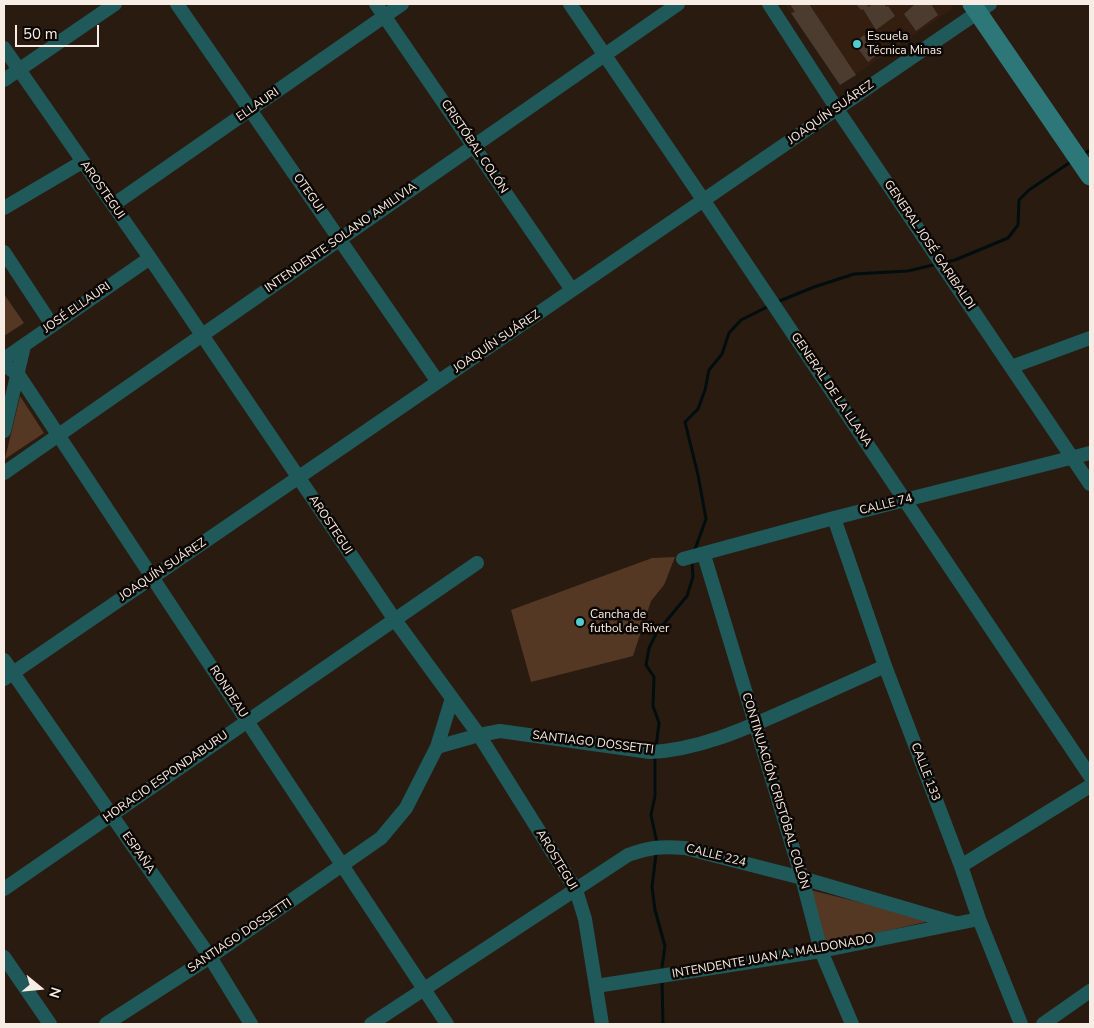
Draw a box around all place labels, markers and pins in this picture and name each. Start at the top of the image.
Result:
place label: Escuela Técnica Minas [867,30,942,58]
marker: Escuela Técnica Minas [851,38,863,50]
place label: Cancha de futbol de River [590,608,669,636]
marker: Cancha de futbol de River [574,616,586,628]

